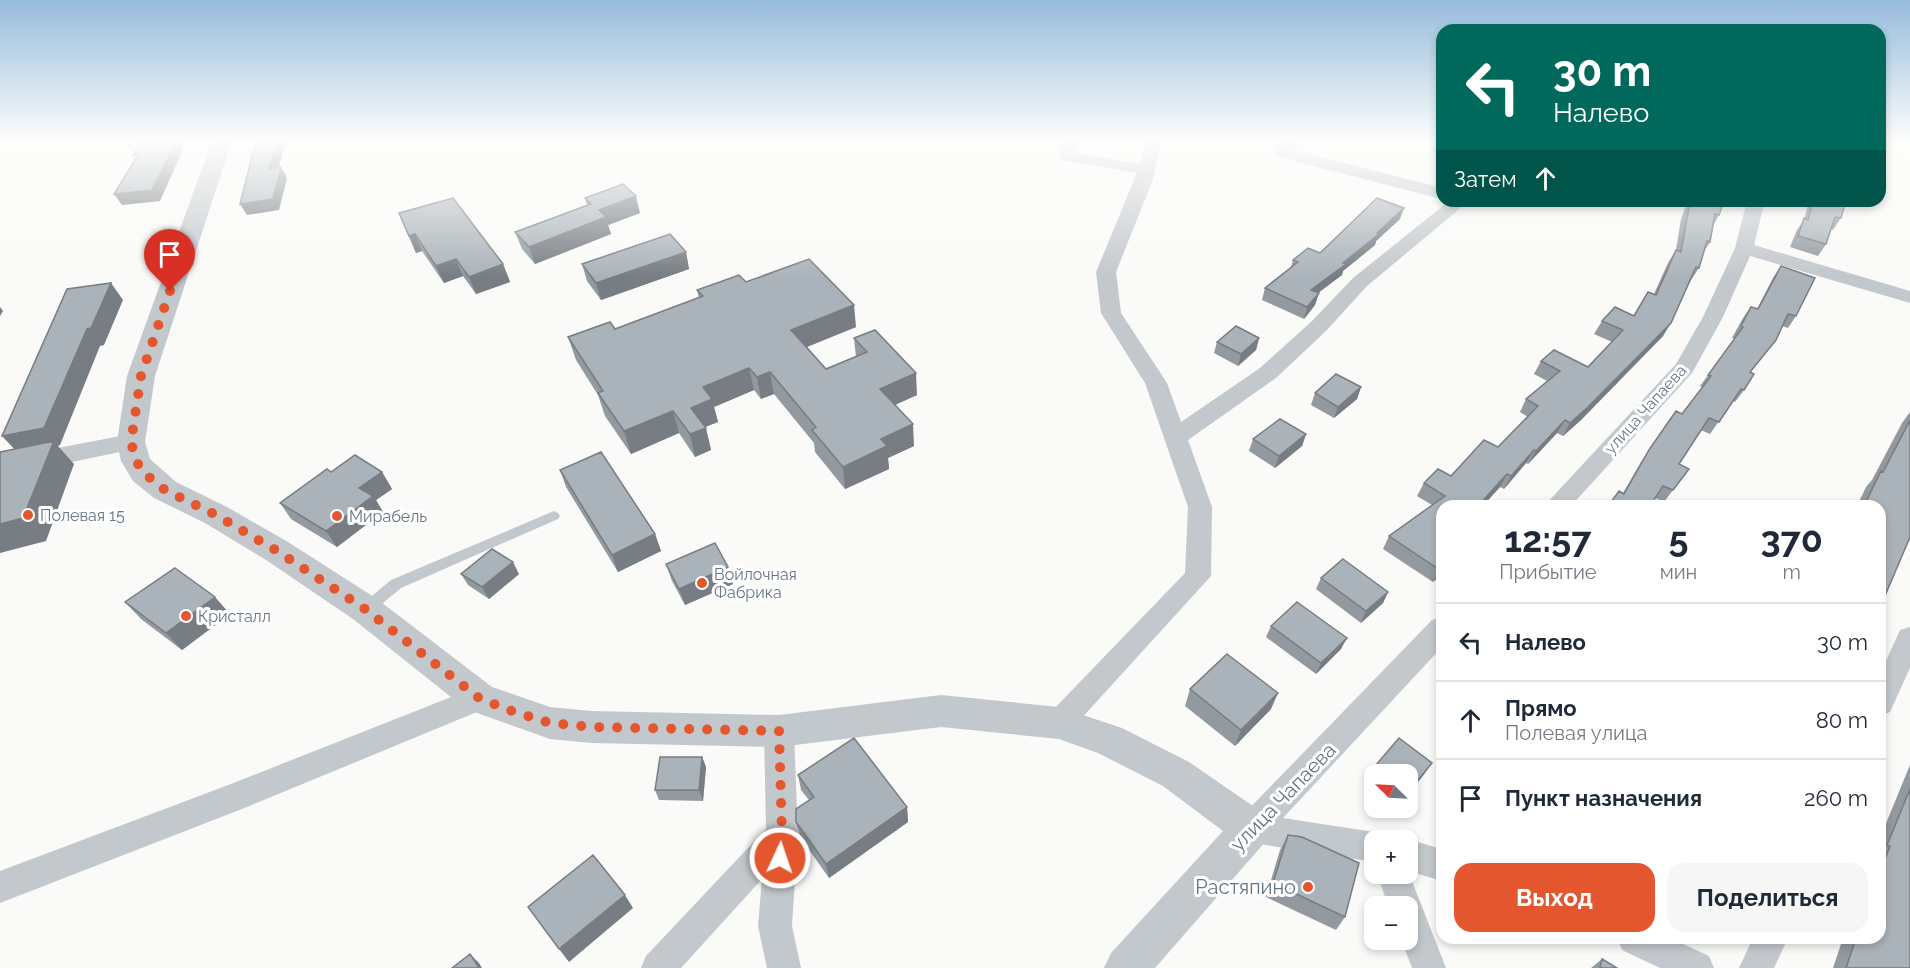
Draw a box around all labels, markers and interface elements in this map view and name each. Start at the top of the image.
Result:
text: 30 m [1553,47,1651,96]
icon: left [1454,48,1532,126]
text: Налево [1553,97,1649,128]
icon: ahead [1529,162,1562,195]
text: Затем [1454,166,1517,192]
pin [144,229,195,291]
icon: arrive [153,238,186,271]
street label: улица Чапаева [1601,361,1690,458]
place label: Полевая 15 [40,506,125,525]
place label: Мирабель [349,507,427,526]
marker: Полевая 15 [21,508,35,522]
marker: Мирабель [330,509,344,523]
text: 12:57 [1504,518,1591,560]
text: 5 [1669,518,1688,560]
text: 370 [1760,518,1823,560]
text: Прибытие [1499,560,1597,584]
text: мин [1660,560,1697,584]
text: m [1782,560,1801,584]
place label: Войлочная Фабрика [714,565,797,602]
marker: Войлочная Фабрика [695,576,709,590]
place label: Кристалл [198,607,271,626]
marker: Кристалл [179,609,193,623]
icon: left [1454,626,1487,659]
text: Налево [1505,629,1586,655]
text: 30 m [1817,629,1868,655]
text: Прямо [1505,695,1577,721]
icon: ahead [1454,704,1487,737]
text: 80 m [1816,707,1868,733]
text: Полевая улица [1505,721,1647,745]
street label: улица Чапаева [1225,738,1341,856]
north arrow [1364,764,1418,818]
map controls [1364,764,1418,950]
icon: arrive [1454,782,1487,815]
text: Пункт назначения [1505,785,1702,811]
text: 260 m [1804,785,1868,811]
position arrow [748,826,812,890]
button: + [1364,830,1418,884]
button: Выход [1454,863,1655,932]
button: Поделиться [1667,863,1868,932]
place label: Растяпино [1195,875,1296,899]
marker: Растяпино [1301,880,1315,894]
button: − [1364,896,1418,950]

